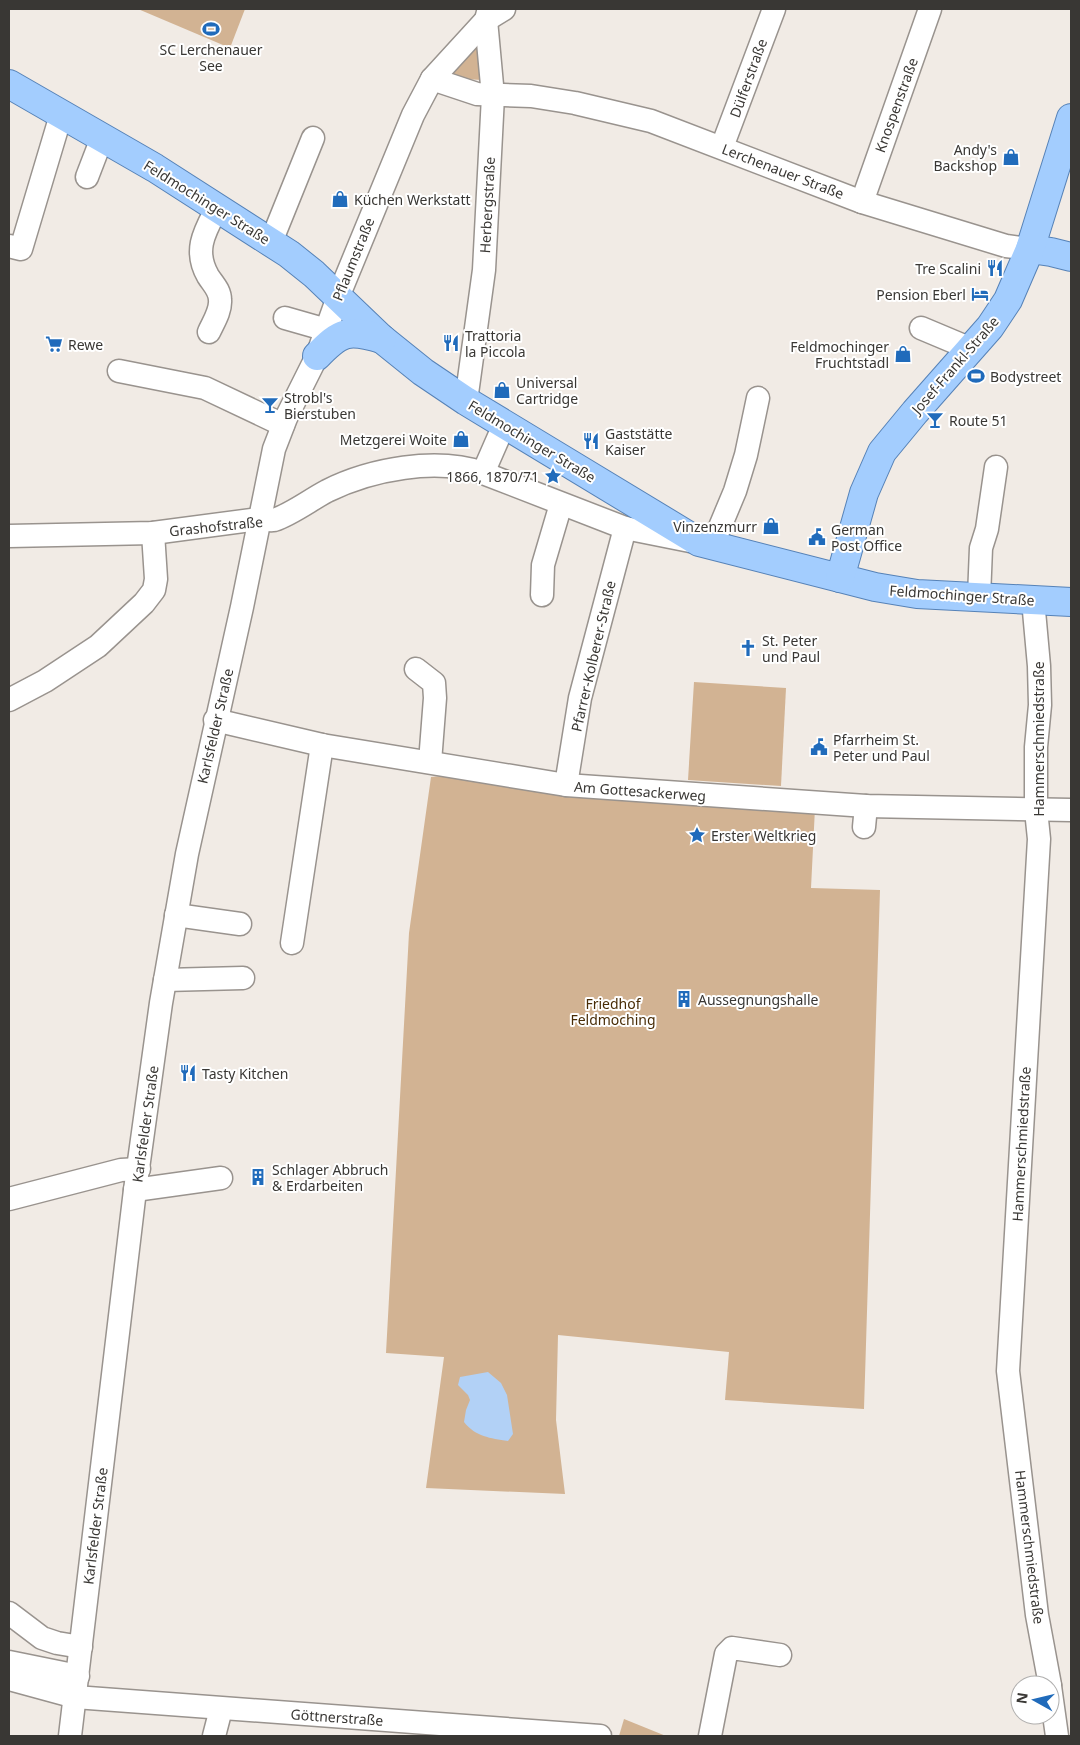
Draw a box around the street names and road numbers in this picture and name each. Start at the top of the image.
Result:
street label: Dülferstraße [725,36,771,120]
street label: Knospenstraße [870,55,922,155]
street label: Lerchenauer Straße [719,139,847,203]
street label: Feldmochinger Straße [140,155,274,249]
street label: Herbergstraße [475,156,499,254]
street label: Pflaumstraße [328,214,378,304]
street label: Josef-Frankl-Straße [906,312,1003,420]
street label: Feldmochinger Straße [465,395,599,487]
street label: Grashofstraße [168,512,264,540]
street label: Pfarrer-Kolberer-Straße [566,579,620,733]
street label: Feldmochinger Straße [889,580,1035,610]
street label: Hammerschmiedstraße [1029,661,1048,817]
street label: Karlsfelder Straße [193,666,238,785]
street label: Am Gottesackerweg [573,777,707,805]
street label: Karlsfelder Straße [127,1064,163,1184]
street label: Hammerschmiedstraße [1007,1066,1035,1222]
street label: Karlsfelder Straße [78,1466,112,1586]
street label: Hammerschmiedstraße [1011,1469,1049,1625]
street label: Göttnerstraße [290,1704,384,1730]

